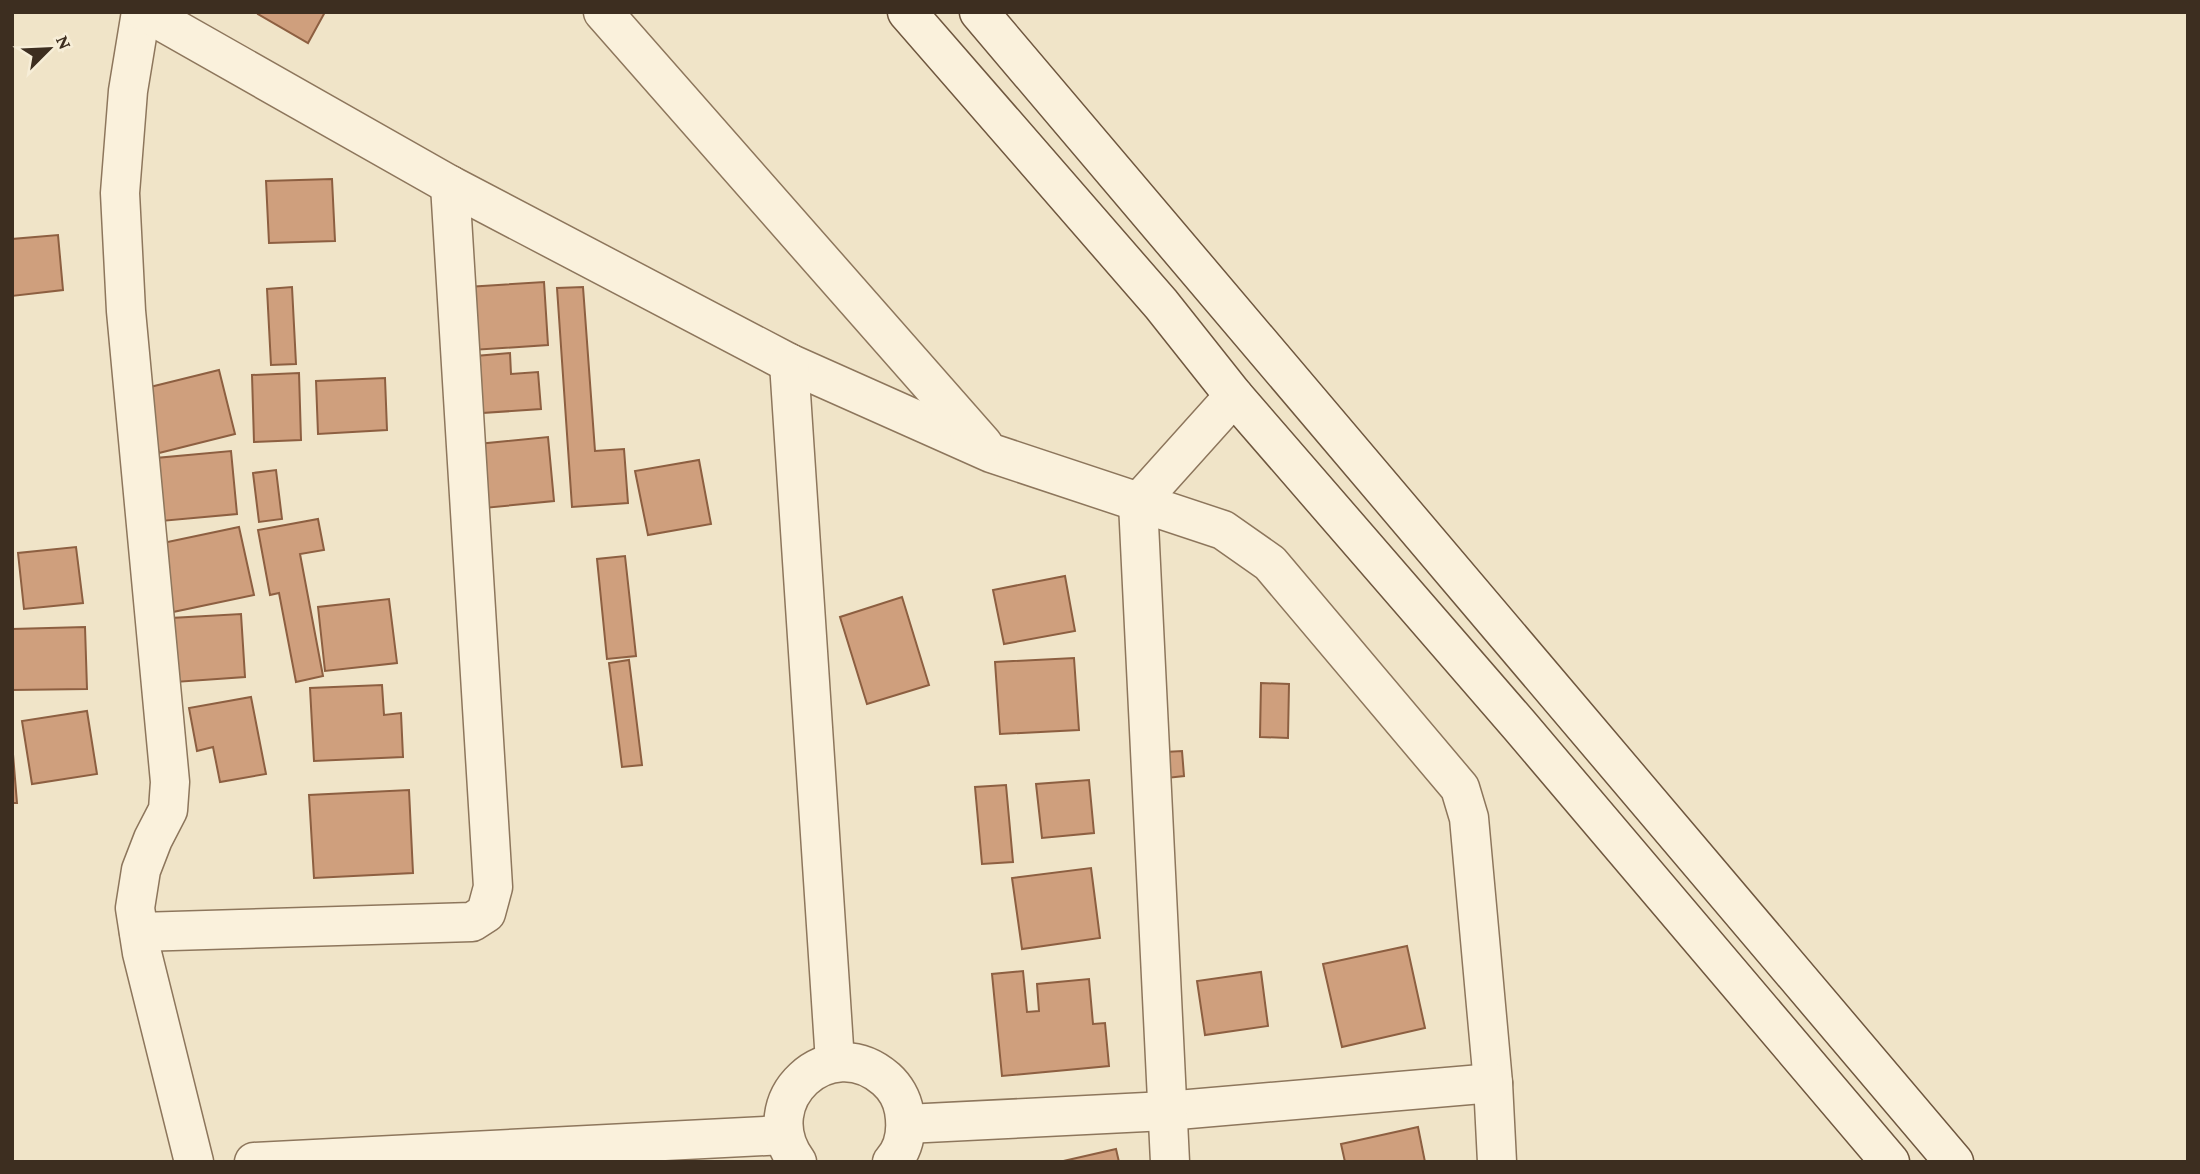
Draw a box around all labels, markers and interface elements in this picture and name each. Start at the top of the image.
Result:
north arrow [14,14,84,84]
text: N [52,32,76,53]

